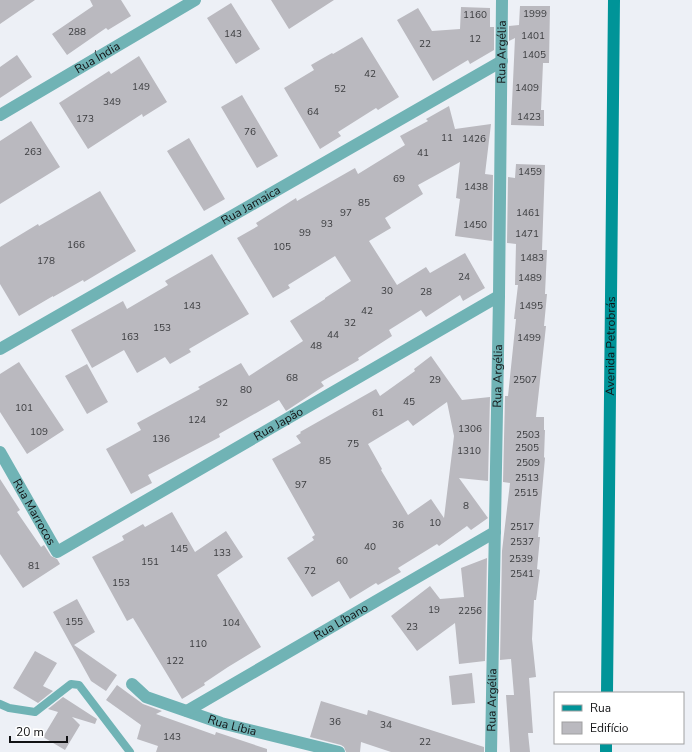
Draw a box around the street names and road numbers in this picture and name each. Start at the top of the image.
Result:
street label: Rua Argélia [493,20,510,84]
street label: Rua Índia [72,38,123,77]
street label: Rua Jamaica [218,182,283,229]
street label: Avenida Petrobrás [602,296,619,396]
street label: Rua Argélia [489,344,506,408]
street label: Rua Japão [251,403,306,444]
street label: Rua Marrocos [9,476,60,548]
street label: Rua Líbano [311,599,371,644]
street label: Rua Argélia [483,668,500,732]
street label: Rua Líbia [206,711,258,739]

